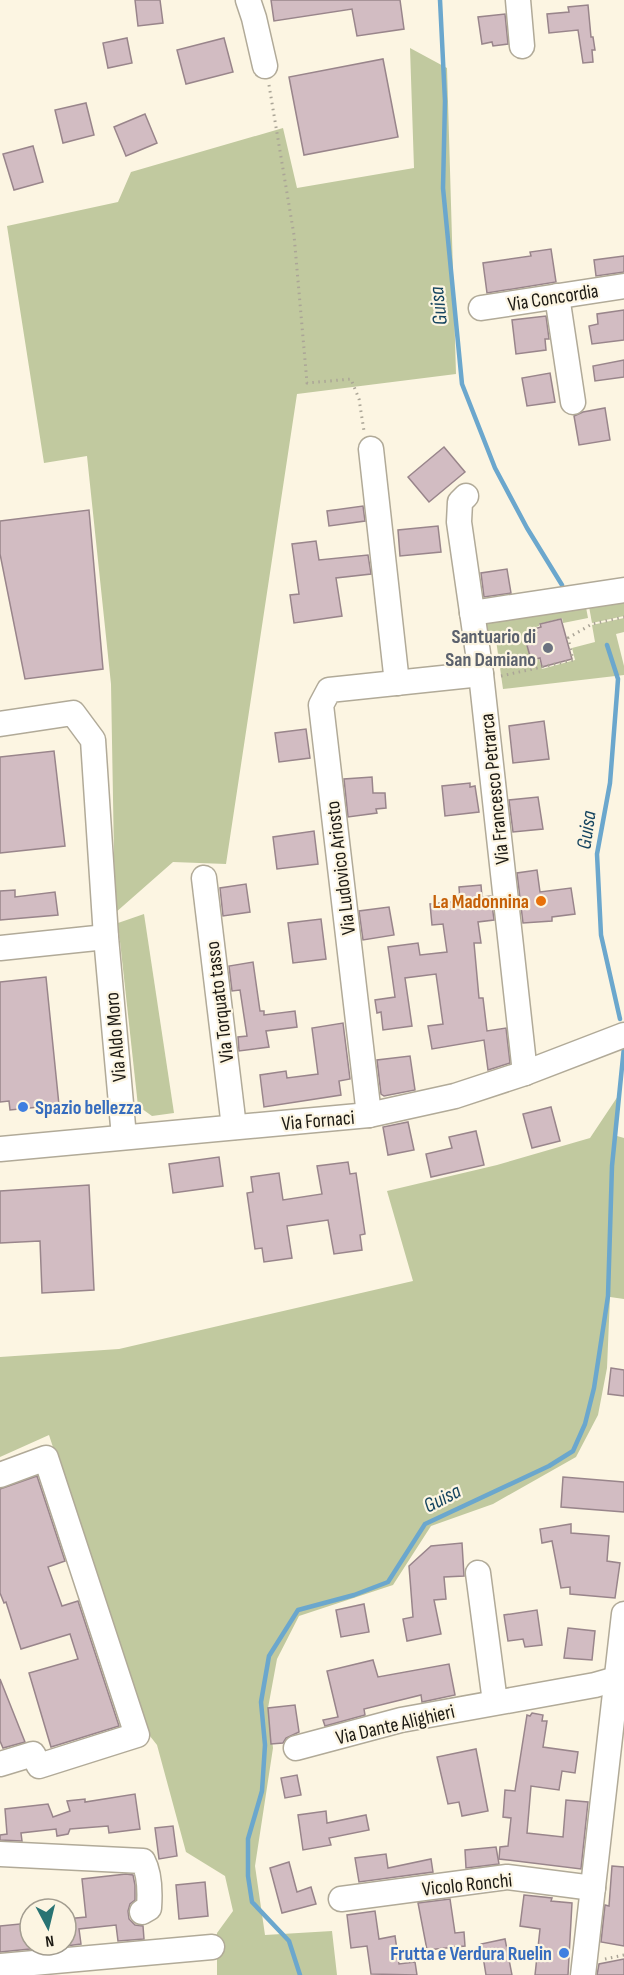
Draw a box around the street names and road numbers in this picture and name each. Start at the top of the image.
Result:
street label: Via Concordia [506,279,600,317]
street label: Via Francesco Petrarca [475,712,515,866]
street label: Via Ludovico Ariosto [321,800,361,936]
street label: Via Torquato tasso [201,940,239,1064]
street label: Via Aldo Moro [100,991,132,1083]
street label: Via Fornaci [281,1106,355,1136]
street label: Via Dante Alighieri [333,1700,457,1750]
street label: Vicolo Ronchi [421,1868,513,1902]

